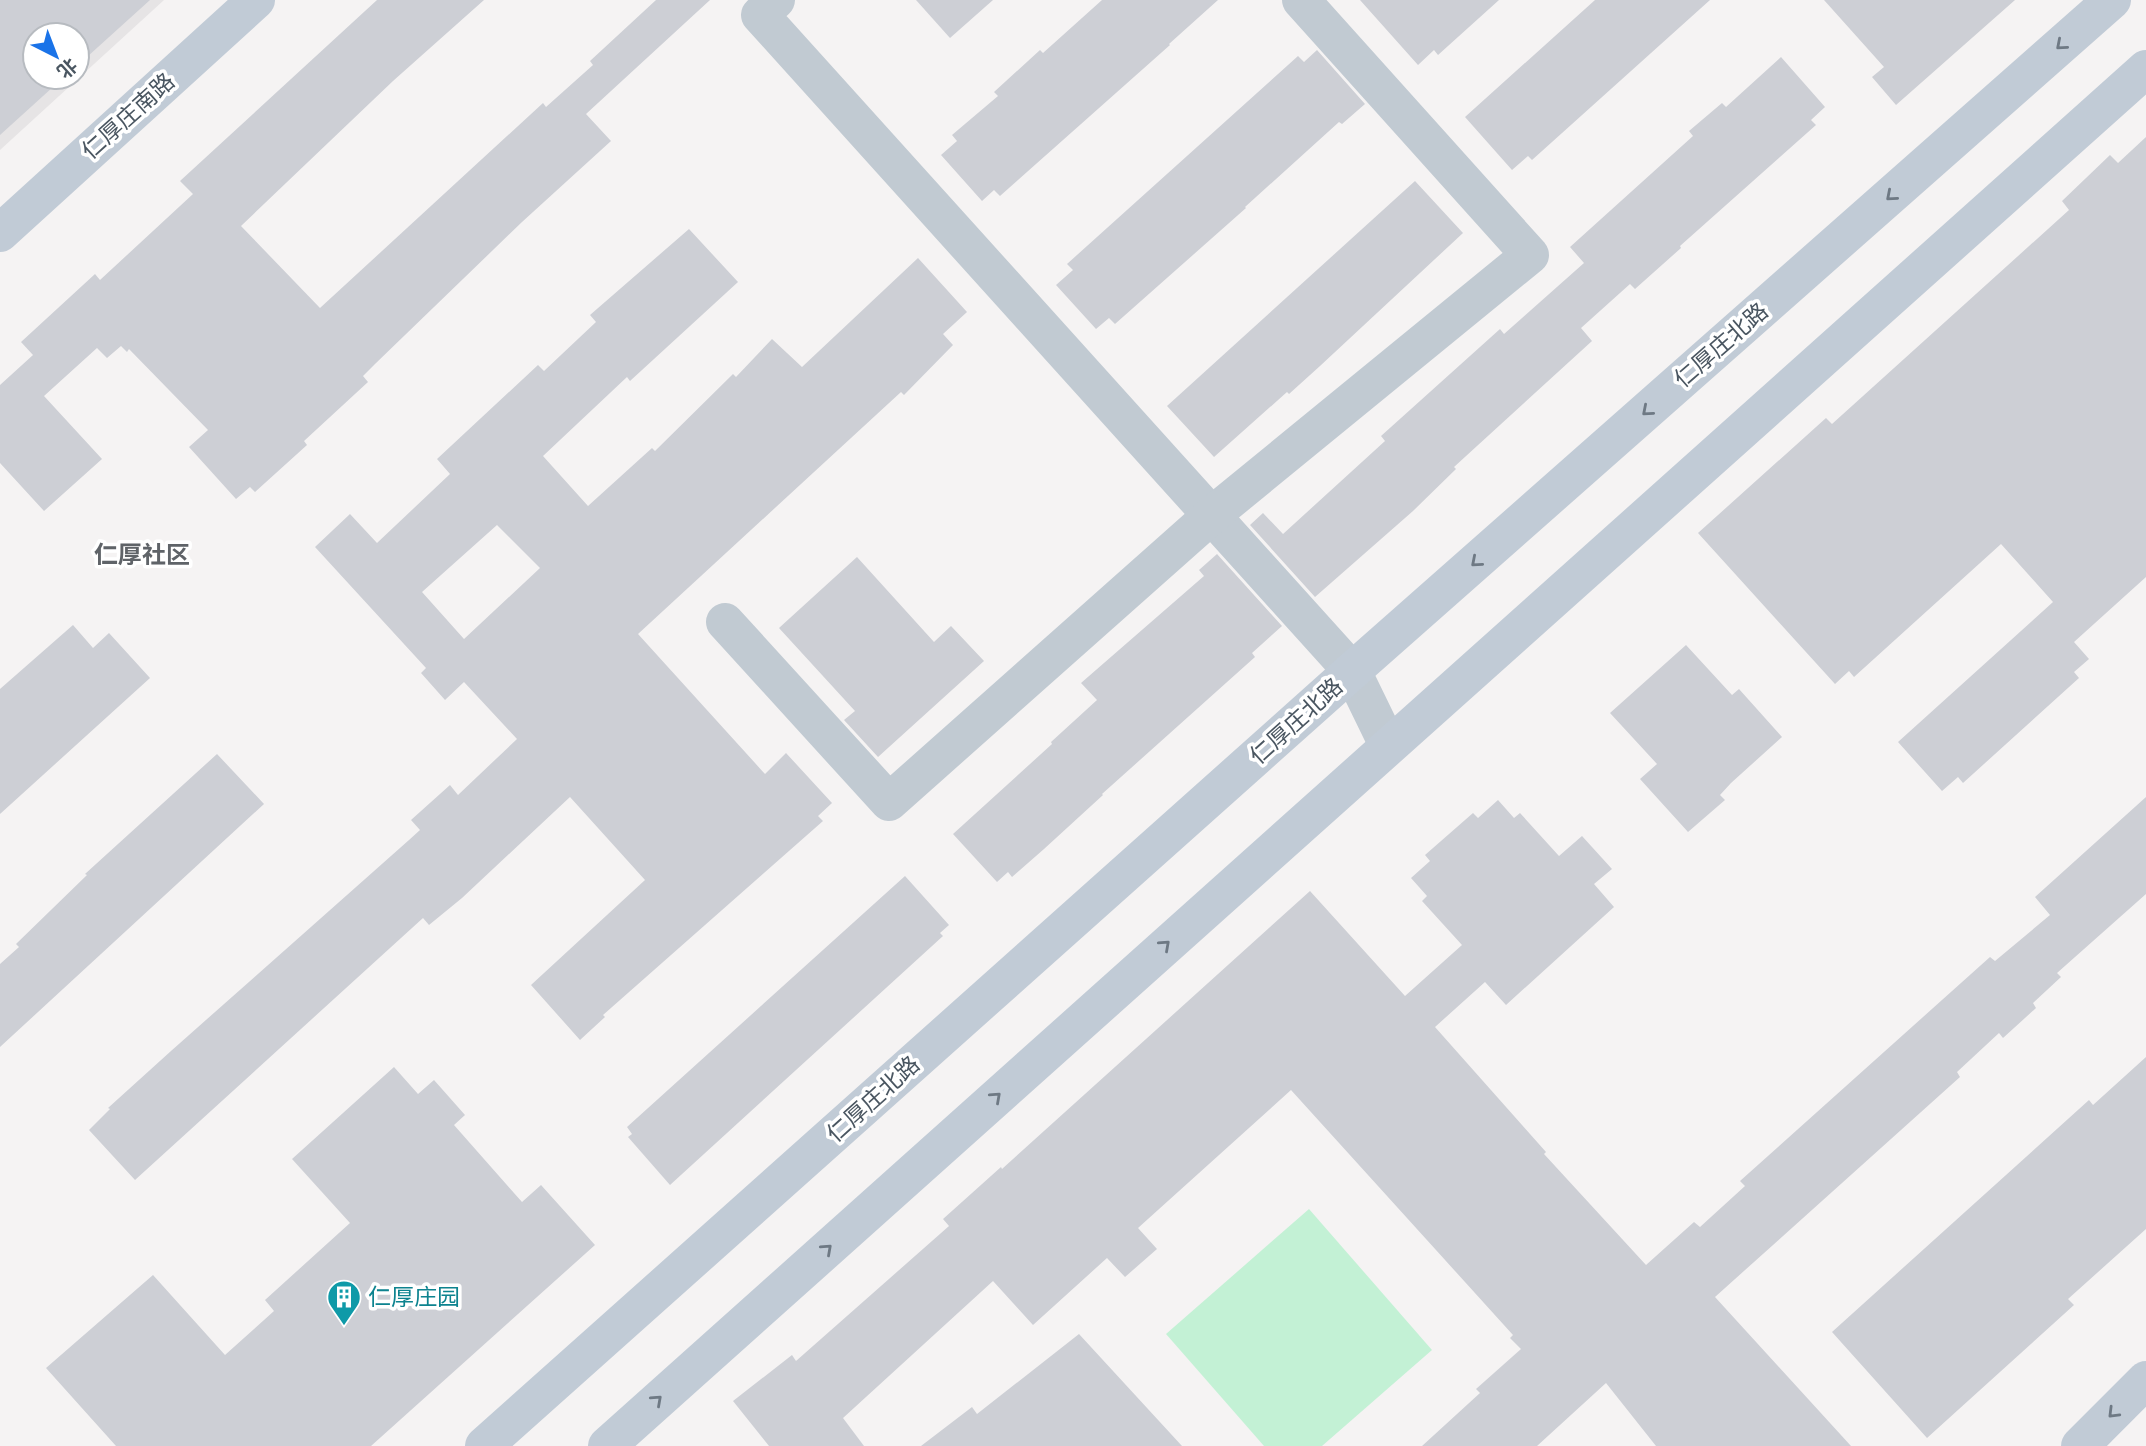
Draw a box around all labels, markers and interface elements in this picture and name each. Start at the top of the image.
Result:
north arrow [21,21,91,91]
one-way arrow [2056,37,2069,49]
text: 北 [52,53,82,83]
street label: 仁厚庄南路 [76,67,180,165]
one-way arrow [1886,188,1899,200]
street label: 仁厚庄北路 [1668,297,1774,393]
one-way arrow [1642,403,1655,415]
district label: 仁厚社区 [94,541,190,569]
one-way arrow [1471,554,1484,566]
street label: 仁厚庄北路 [1244,672,1348,770]
one-way arrow [1157,941,1170,953]
street label: 仁厚庄北路 [821,1050,925,1148]
one-way arrow [988,1092,1001,1105]
one-way arrow [819,1244,832,1257]
building icon: 仁厚庄园 [325,1278,363,1327]
place label: 仁厚庄园 [368,1283,460,1311]
one-way arrow [649,1396,662,1409]
one-way arrow [2108,1405,2121,1418]

